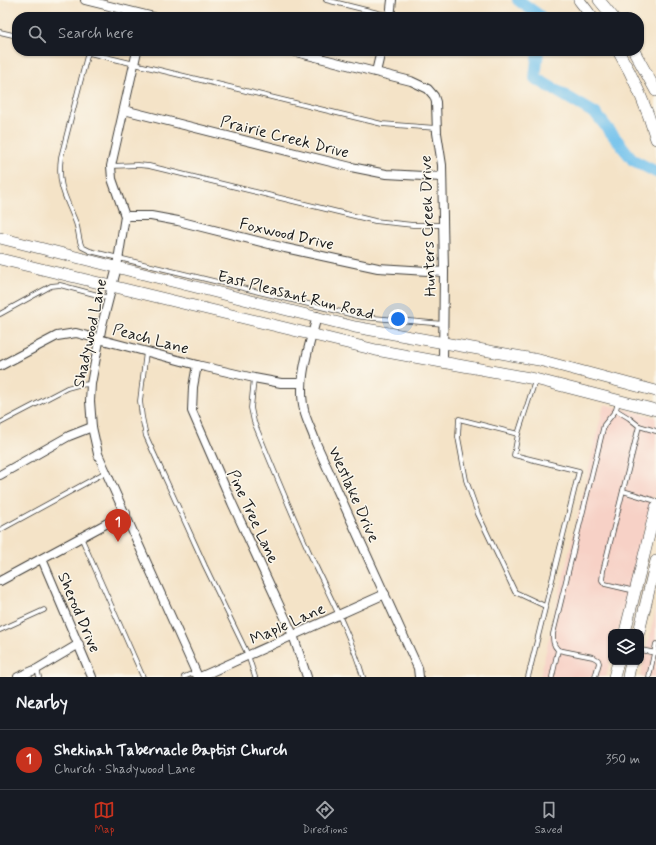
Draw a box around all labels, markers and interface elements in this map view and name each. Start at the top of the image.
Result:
search box [12,12,644,56]
icon: search [26,23,48,45]
text: Search here [58,24,134,44]
street label: Prairie Creek Drive [218,111,351,164]
street label: Hunters Creek Drive [416,155,441,297]
street label: Foxwood Drive [237,213,336,256]
street label: East Pleasant Run Road [215,266,376,325]
street label: Shadywood Lane [69,277,112,390]
your location [388,309,408,329]
street label: Peach Lane [110,319,191,360]
street label: Westlake Drive [323,443,384,546]
street label: Pine Tree Lane [222,466,284,567]
pin: 1 [105,509,131,542]
street label: Sherod Drive [52,569,105,656]
street label: Maple Lane [247,598,329,650]
map controls [608,629,644,665]
button: layers [608,629,644,665]
text: Nearby [16,692,68,714]
text: Shekinah Tabernacle Baptist Church [54,741,288,761]
text: 1 [26,751,32,768]
text: 350 m [606,751,640,768]
text: Church · Shadywood Lane [54,761,195,778]
tab: Map [93,799,115,837]
tab: Directions [302,799,348,837]
tab: Saved [535,799,562,837]

